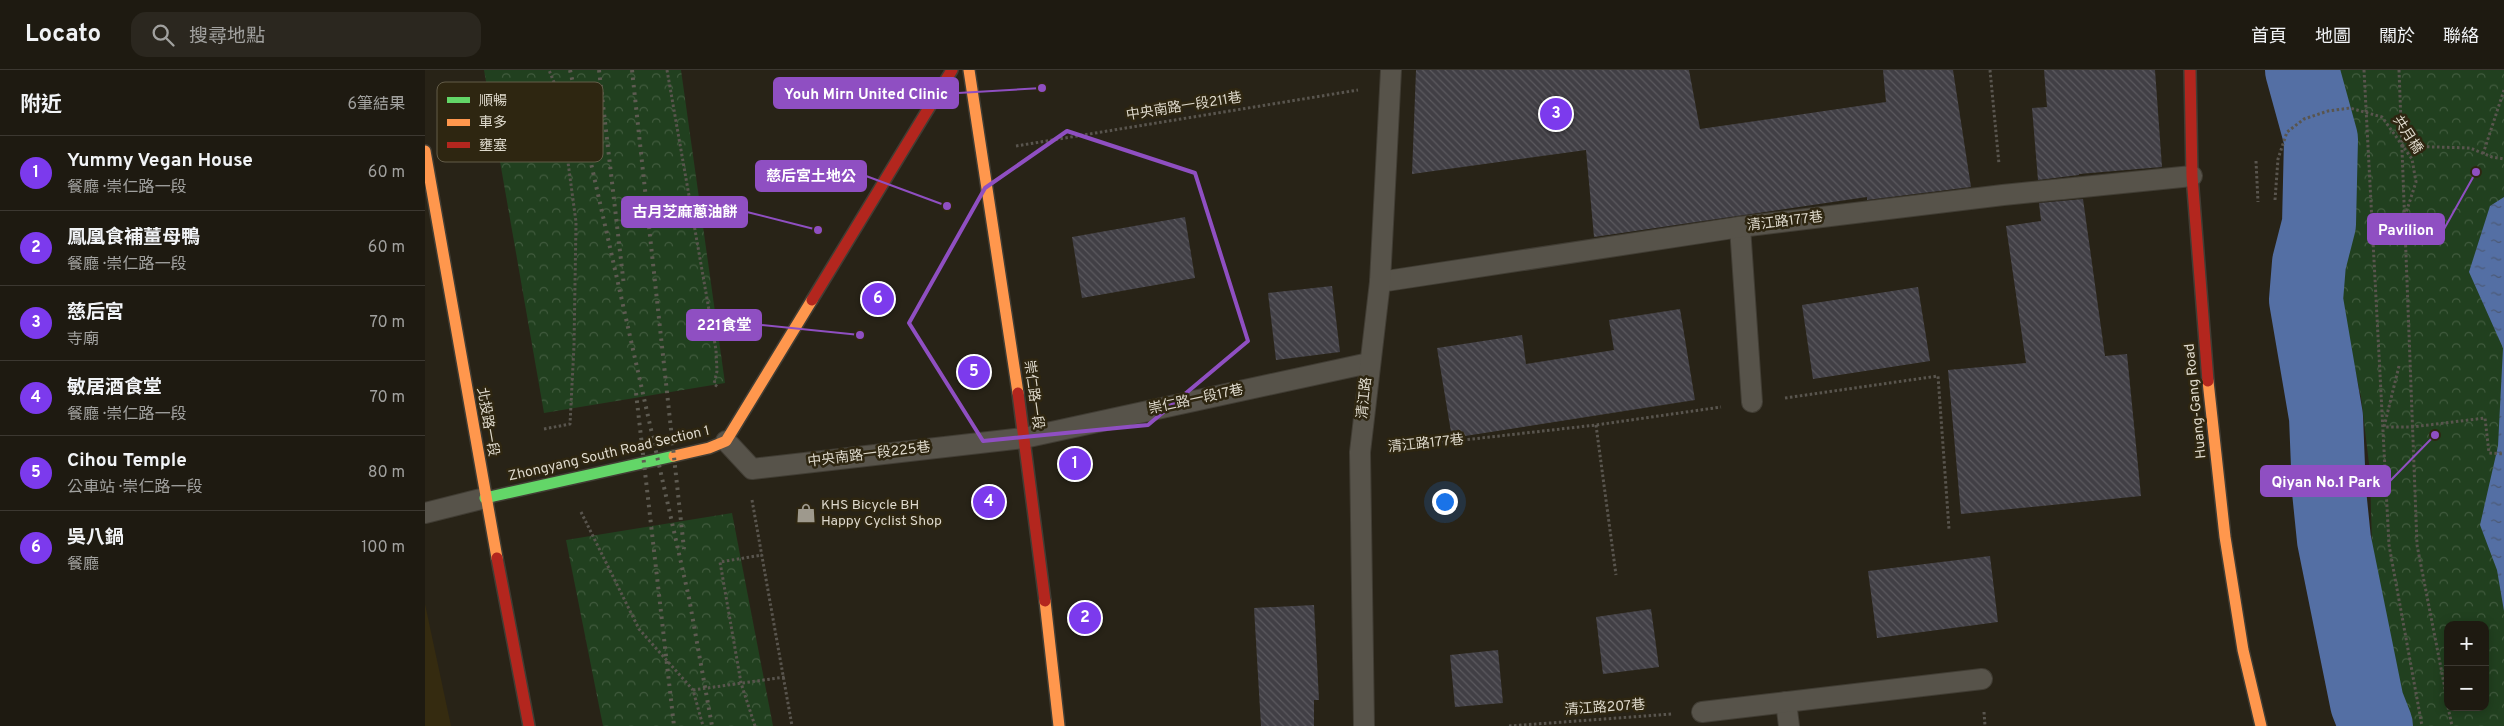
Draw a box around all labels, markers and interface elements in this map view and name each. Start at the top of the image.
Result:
search box [131,12,481,57]
text: Locato [25,20,101,50]
icon: search [149,21,177,49]
text: 搜尋地點 [189,25,265,49]
text: 首頁 [2251,26,2287,49]
text: 地圖 [2315,26,2351,49]
text: 關於 [2379,26,2415,49]
text: 聯絡 [2443,26,2479,49]
callout: Youh Mirn United Clinic [774,78,958,108]
legend [437,82,603,162]
text: Youh Mirn United Clinic [784,86,948,105]
street label: 中央南路一段211巷 [1125,89,1243,125]
text: 附近 [20,92,62,119]
text: 順暢 [479,93,507,110]
text: 6筆結果 [347,95,405,115]
pin: 3 [1540,95,1572,133]
street label: 共月橋 [2388,113,2426,157]
text: 車多 [479,115,507,132]
text: 壅塞 [479,137,507,155]
text: Yummy Vegan House [67,149,253,173]
callout: 慈后宮土地公 [756,161,866,191]
text: 1 [33,163,39,183]
text: 60 m [368,163,405,183]
text: 慈后宮土地公 [766,168,856,187]
text: 餐廳 · 崇仁路一段 [67,178,187,198]
callout: 古月芝麻蔥油餅 [622,197,747,227]
text: 古月芝麻蔥油餅 [632,204,738,223]
street label: 清江路177巷 [1746,209,1824,235]
callout: Pavilion [2368,214,2444,244]
text: Pavilion [2378,222,2434,241]
text: 鳳凰食補薑母鴨 [67,226,200,250]
text: 2 [31,238,41,258]
text: 60 m [368,238,405,258]
text: 餐廳 · 崇仁路一段 [67,255,187,275]
pin: 6 [862,280,894,318]
text: 慈后宮 [67,301,124,325]
callout: 221食堂 [687,310,761,340]
text: 3 [31,313,41,333]
text: 70 m [370,313,405,333]
text: 221食堂 [697,317,751,336]
text: 寺廟 [67,330,99,350]
street label: Huang-Gang Road [2181,343,2211,459]
pin: 5 [958,353,990,391]
street label: 崇仁路一段 [1020,359,1046,431]
text: 敏居酒食堂 [67,376,162,400]
street label: 清江路 [1354,376,1376,420]
street label: 崇仁路一段17巷 [1147,382,1245,418]
street label: 北投路一段 [473,386,502,458]
text: 4 [31,388,41,408]
text: 70 m [370,388,405,408]
text: 餐廳 · 崇仁路一段 [67,405,187,425]
street label: Zhongyang South Road Section 1 [507,423,711,485]
street label: 清江路177巷 [1387,432,1465,456]
street label: 中央南路一段225巷 [807,439,931,471]
pin: 1 [1059,445,1091,483]
text: Cihou Temple [67,449,187,473]
text: 5 [31,463,41,483]
text: 80 m [368,463,405,483]
callout: Qiyan No.1 Park [2261,466,2390,496]
text: Qiyan No.1 Park [2271,474,2381,493]
text: 公車站 · 崇仁路一段 [67,478,203,498]
pin: 4 [973,483,1005,521]
your location [1432,489,1458,515]
place label: KHS Bicycle BH Happy Cyclist Shop [821,497,942,530]
shop icon: KHS Bicycle BH Happy Cyclist Shop [795,502,817,524]
text: 吳八鍋 [67,526,124,550]
text: 6 [31,538,41,558]
text: 100 m [361,538,405,558]
text: 餐廳 [67,555,99,575]
pin: 2 [1069,599,1101,637]
map controls [2444,621,2489,711]
button: + [2444,621,2489,666]
button: − [2444,666,2489,711]
street label: 清江路207巷 [1564,697,1646,719]

